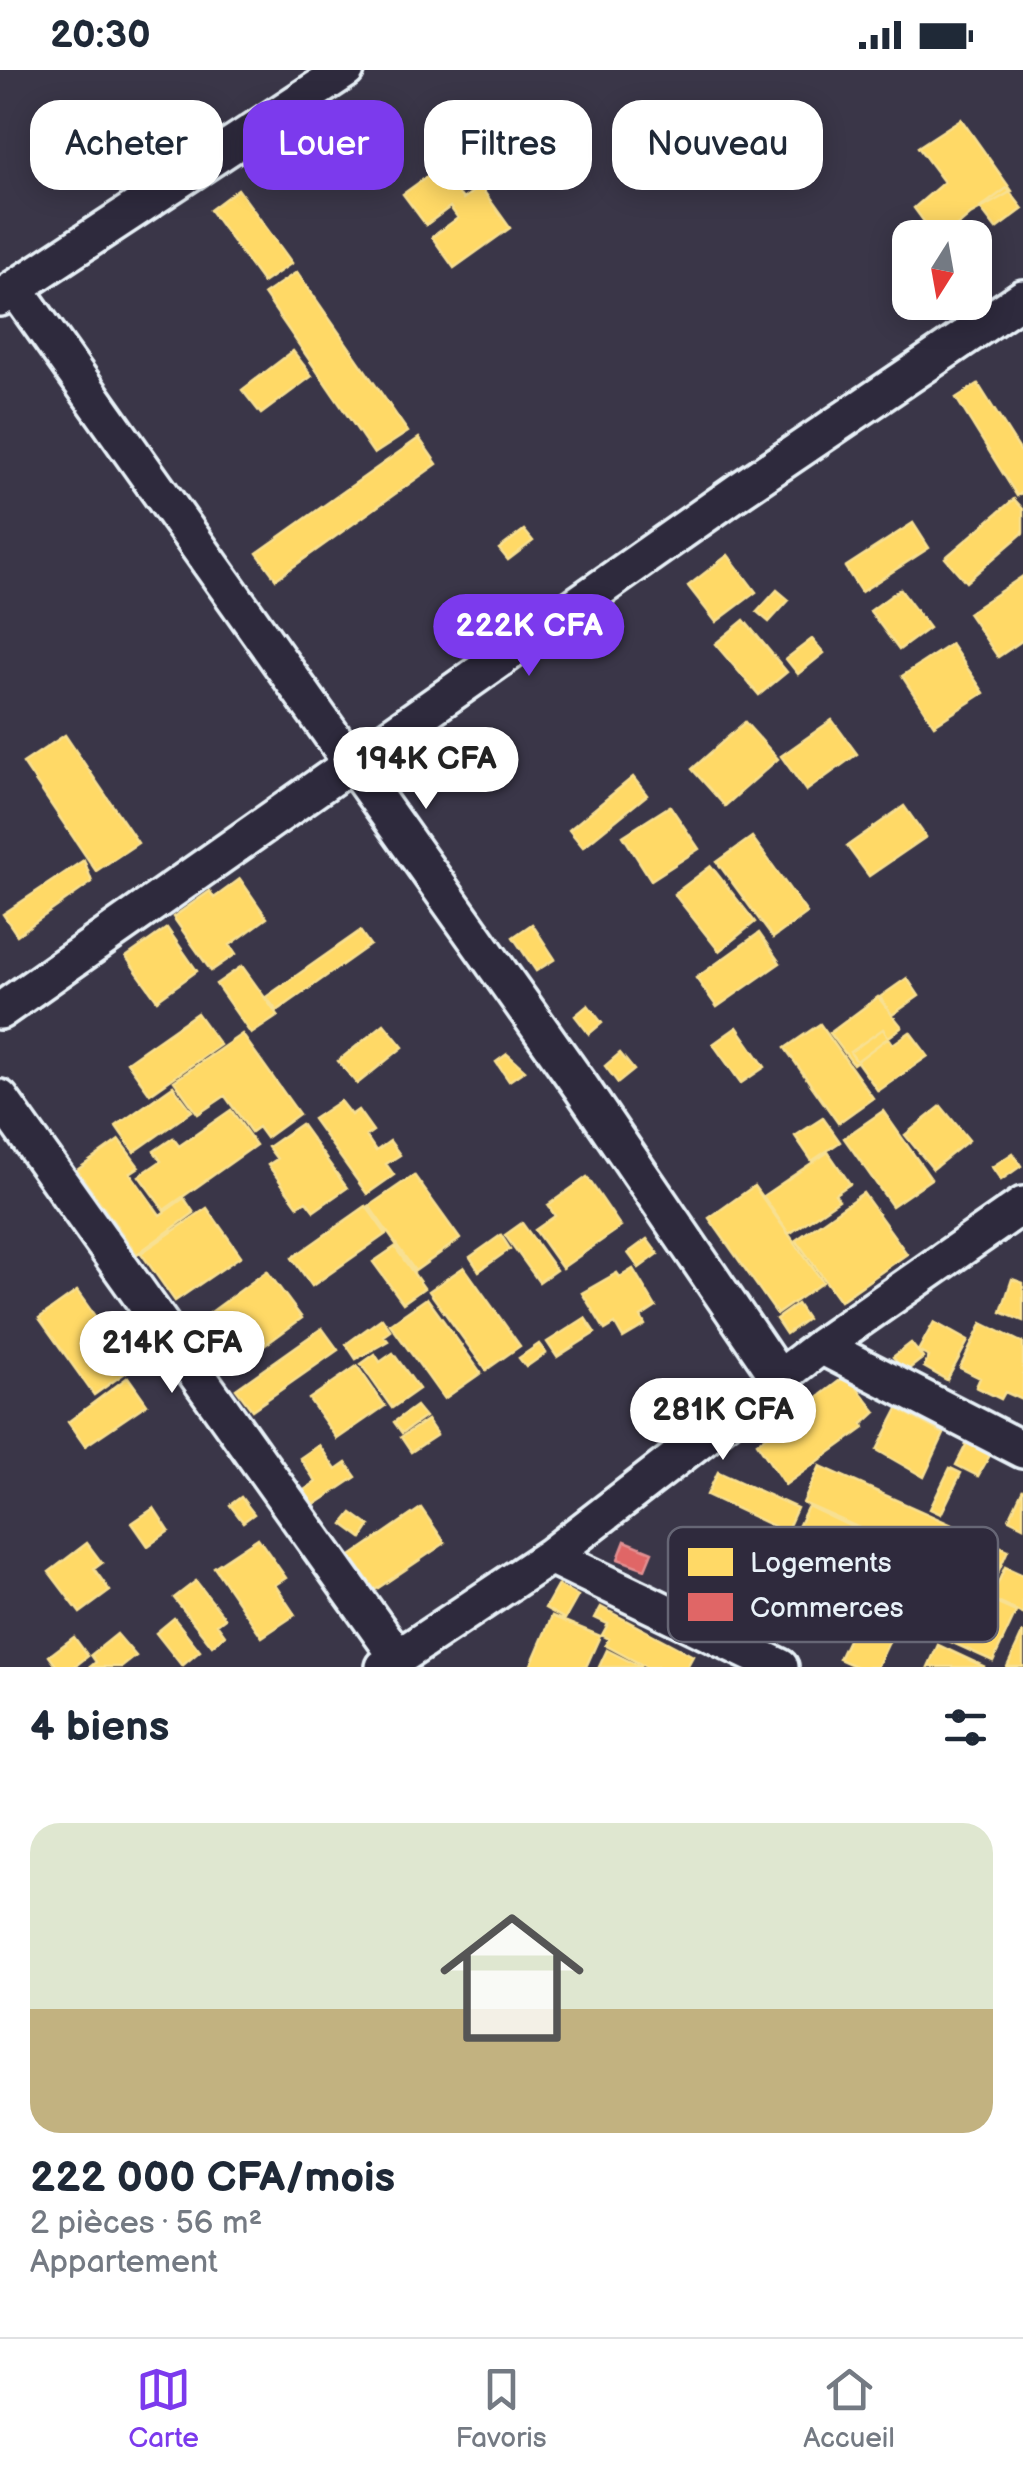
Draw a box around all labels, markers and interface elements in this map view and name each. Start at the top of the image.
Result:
text: 20:30 [50,13,151,58]
chip: Acheter [30,100,223,190]
chip: Louer [243,100,404,190]
chip: Filtres [424,100,592,190]
chip: Nouveau [612,100,823,190]
north arrow [892,220,992,320]
map controls [892,220,992,320]
pin: 222K CFA [426,594,632,679]
text: 222K CFA [455,607,603,646]
pin: 194K CFA [323,727,529,812]
text: 194K CFA [355,740,497,779]
pin: 214K CFA [69,1311,275,1396]
text: 214K CFA [102,1324,242,1363]
pin: 281K CFA [620,1378,826,1463]
text: 281K CFA [652,1391,794,1430]
legend [668,1527,998,1642]
text: Logements [750,1547,892,1580]
text: Commerces [750,1592,904,1625]
icon: filters [938,1700,993,1755]
text: 4 biens [30,1702,169,1753]
icon: home [422,1888,602,2068]
text: 222 000 CFA/mois [30,2153,395,2204]
text: 2 pièces · 56 m² [30,2204,262,2243]
text: Appartement [30,2243,218,2282]
tab: Carte [128,2362,199,2455]
tab: Favoris [455,2362,547,2455]
tab: Accueil [803,2362,895,2455]

